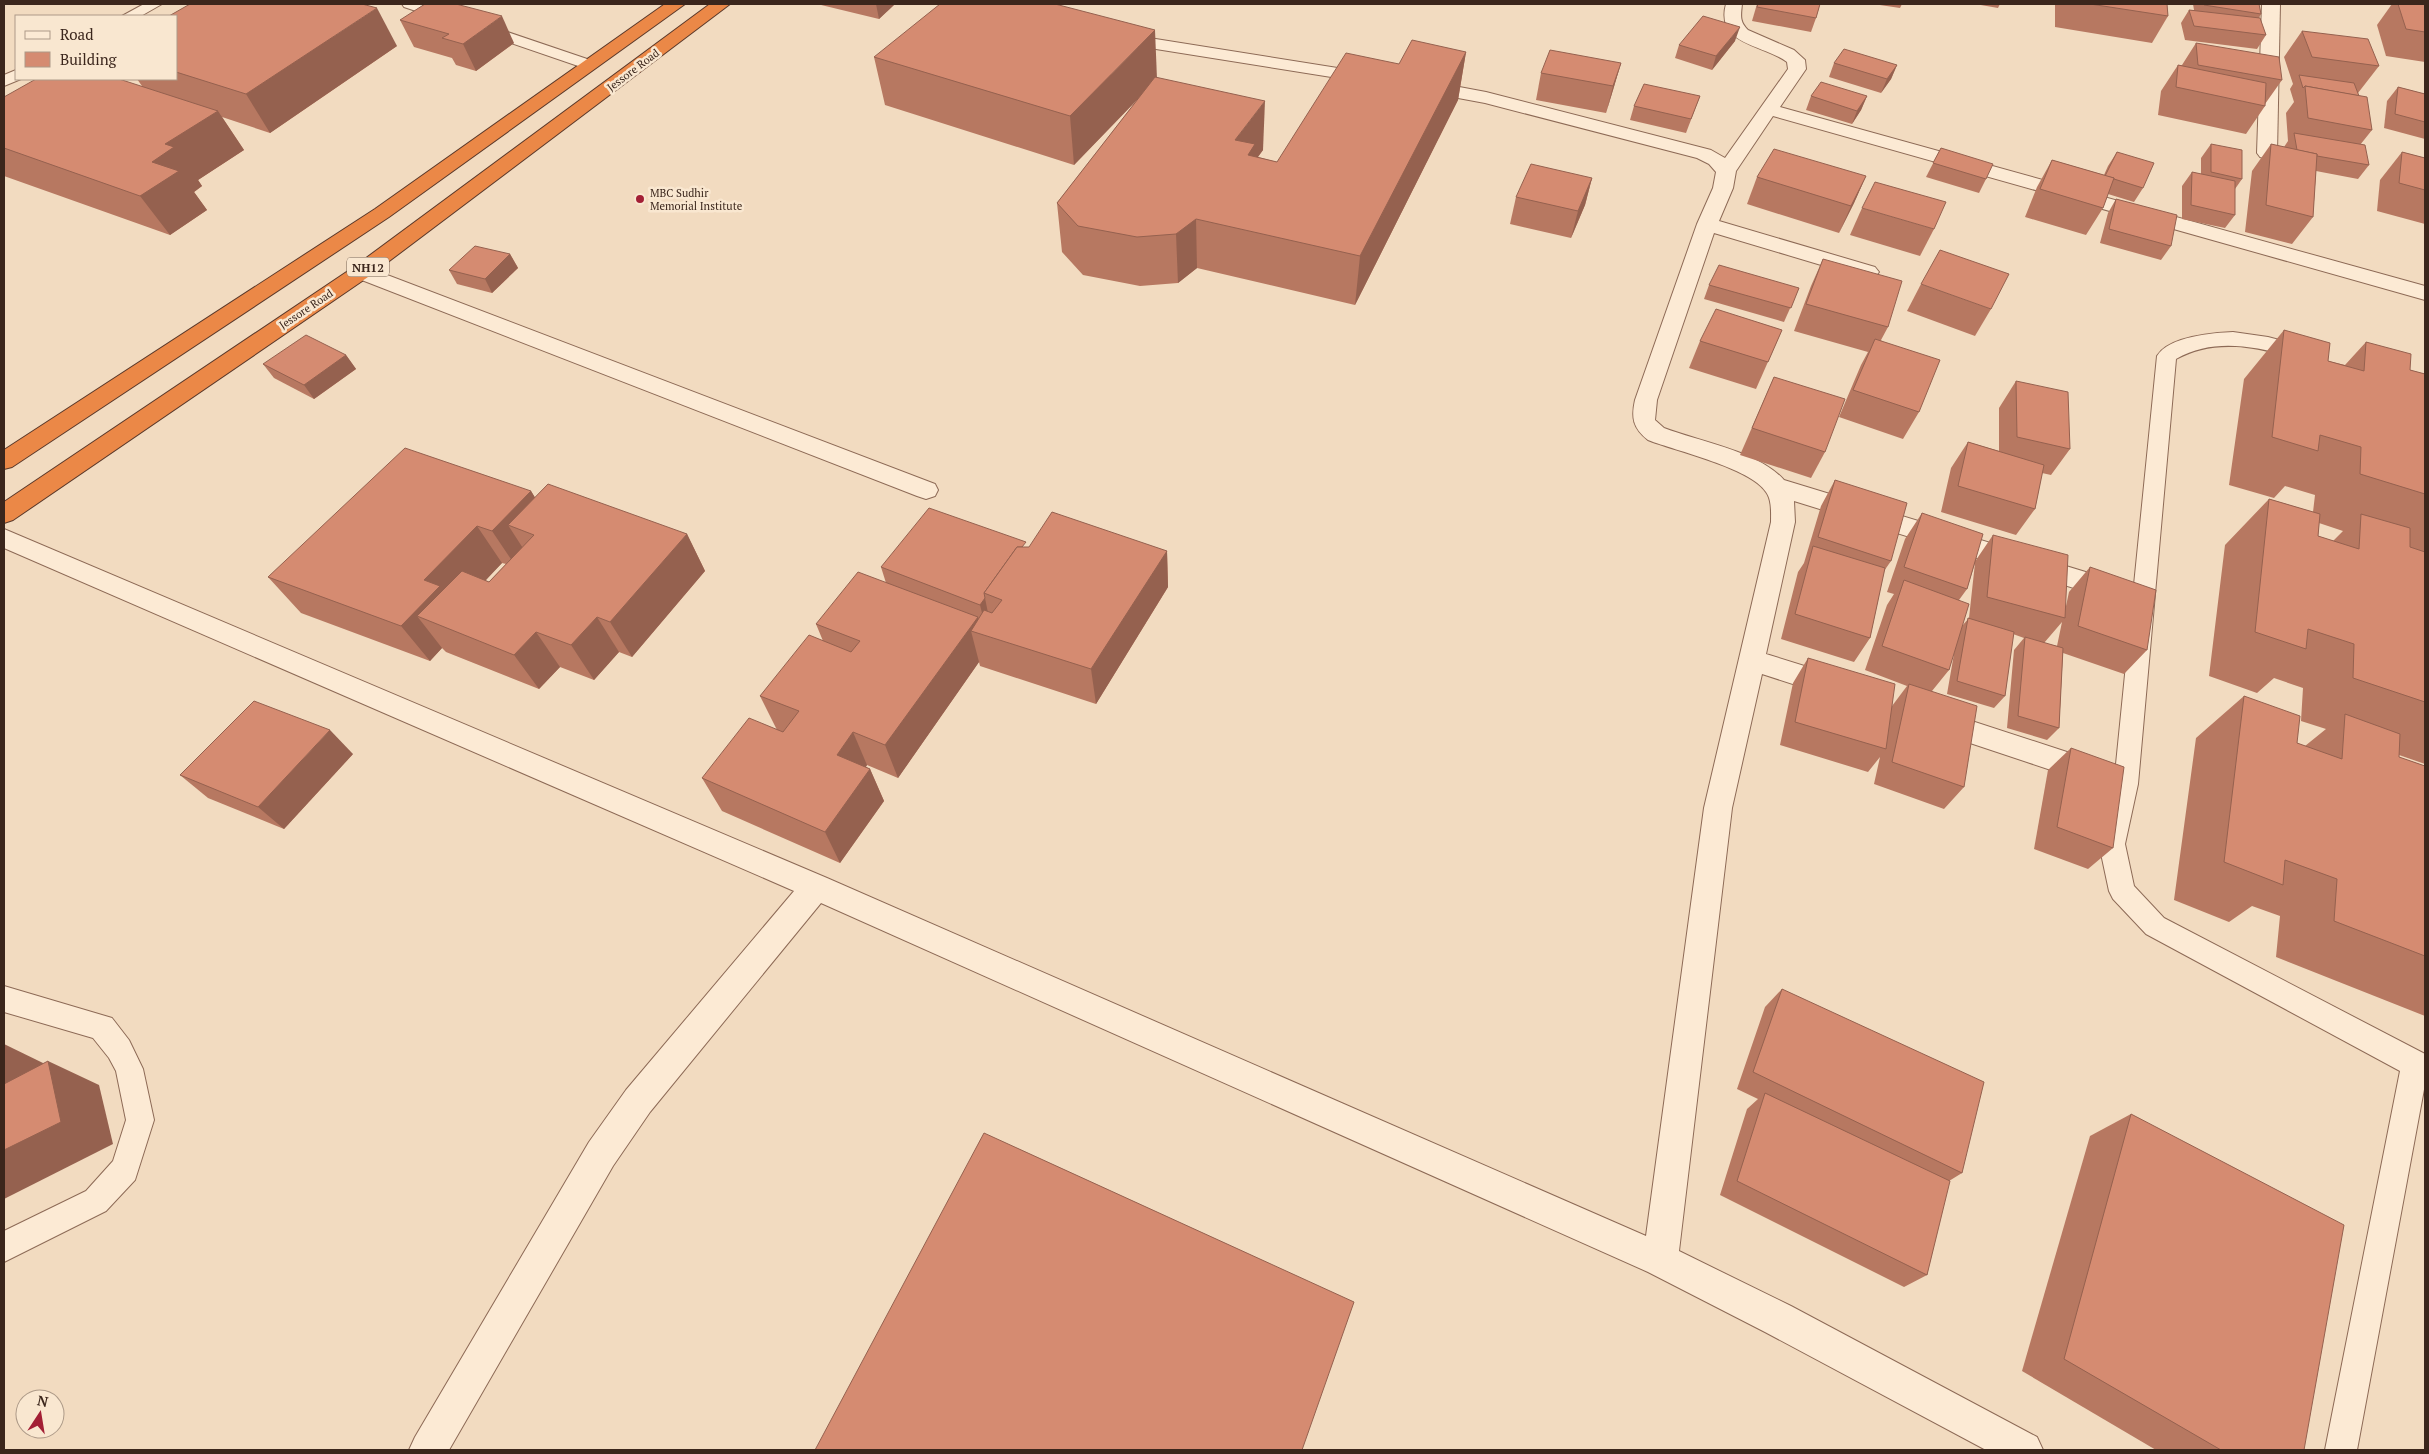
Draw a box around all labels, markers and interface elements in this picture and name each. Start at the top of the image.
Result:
legend [15,15,178,80]
text: Road [60,24,93,44]
street label: Jessore Road [604,46,662,94]
text: Building [60,49,118,69]
place label: MBC Sudhir Memorial Institute [650,186,743,213]
marker: MBC Sudhir Memorial Institute [634,193,646,205]
road number: NH12 [347,258,389,276]
street label: Jessore Road [276,286,336,332]
north arrow [15,1389,65,1439]
text: N [36,1390,50,1411]

